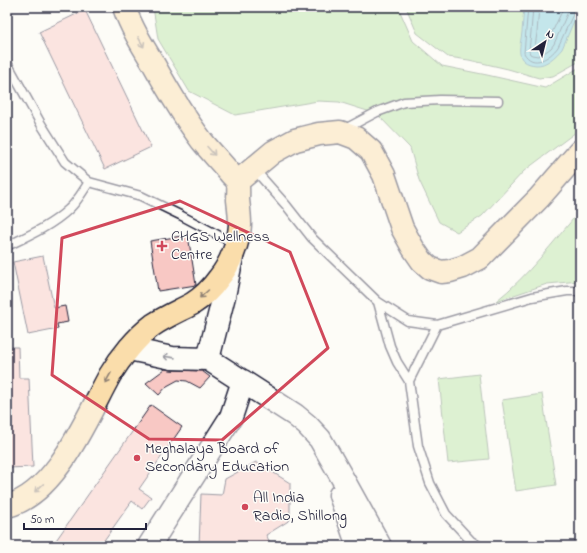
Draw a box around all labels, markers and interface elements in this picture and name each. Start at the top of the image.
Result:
north arrow [525,22,565,62]
text: N [543,26,558,43]
one-way arrow [137,36,145,48]
one-way arrow [206,146,216,156]
place label: CHGS Wellness Centre [171,225,270,267]
marker: CHGS Wellness Centre [156,240,168,252]
one-way arrow [199,289,209,299]
one-way arrow [163,353,176,361]
one-way arrow [104,372,112,384]
place label: Meghalaya Board of Secondary Education [145,437,289,479]
marker: Meghalaya Board of Secondary Education [132,453,142,463]
one-way arrow [34,483,44,492]
place label: All India Radio, Shillong [253,486,347,528]
marker: All India Radio, Shillong [240,502,250,512]
scale bar [24,505,146,531]
text: 50 m [30,511,54,529]

